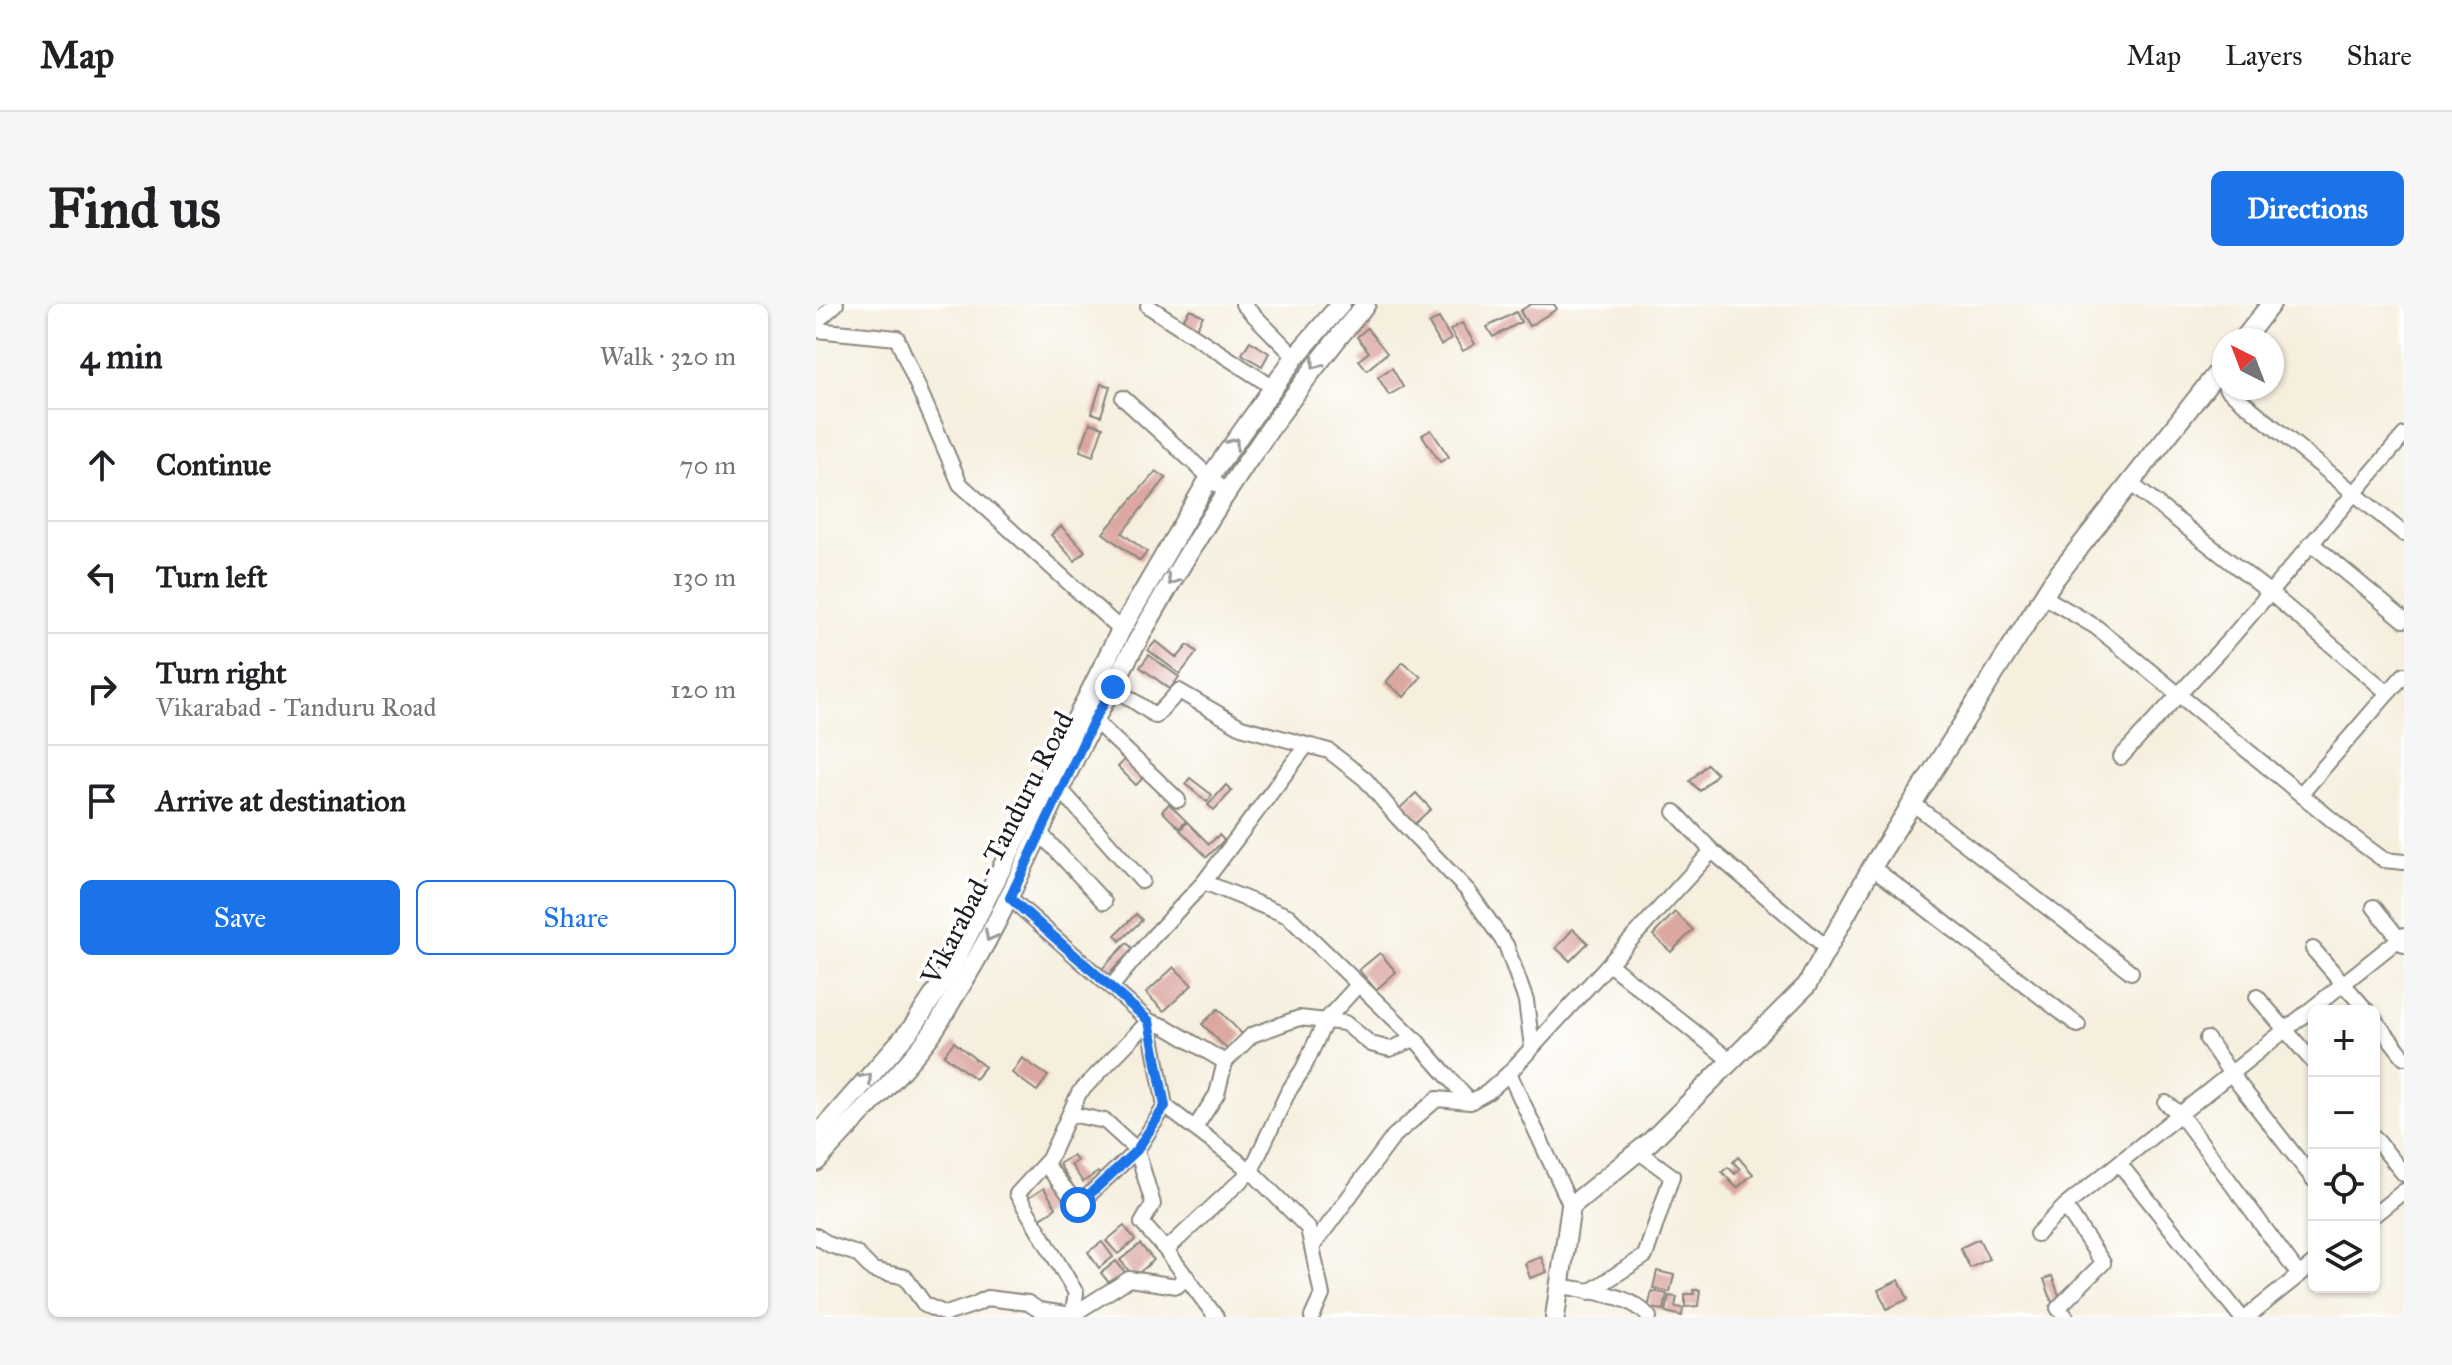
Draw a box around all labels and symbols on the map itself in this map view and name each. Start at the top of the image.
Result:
north arrow [2212,328,2284,400]
one-way arrow [1312,356,1326,370]
one-way arrow [1225,437,1239,452]
one-way arrow [1166,571,1182,586]
route end [1095,669,1131,705]
street label: Vikarabad - Tanduru Road [912,705,1081,991]
one-way arrow [984,928,999,942]
one-way arrow [858,1073,872,1088]
route start [1060,1187,1096,1223]

